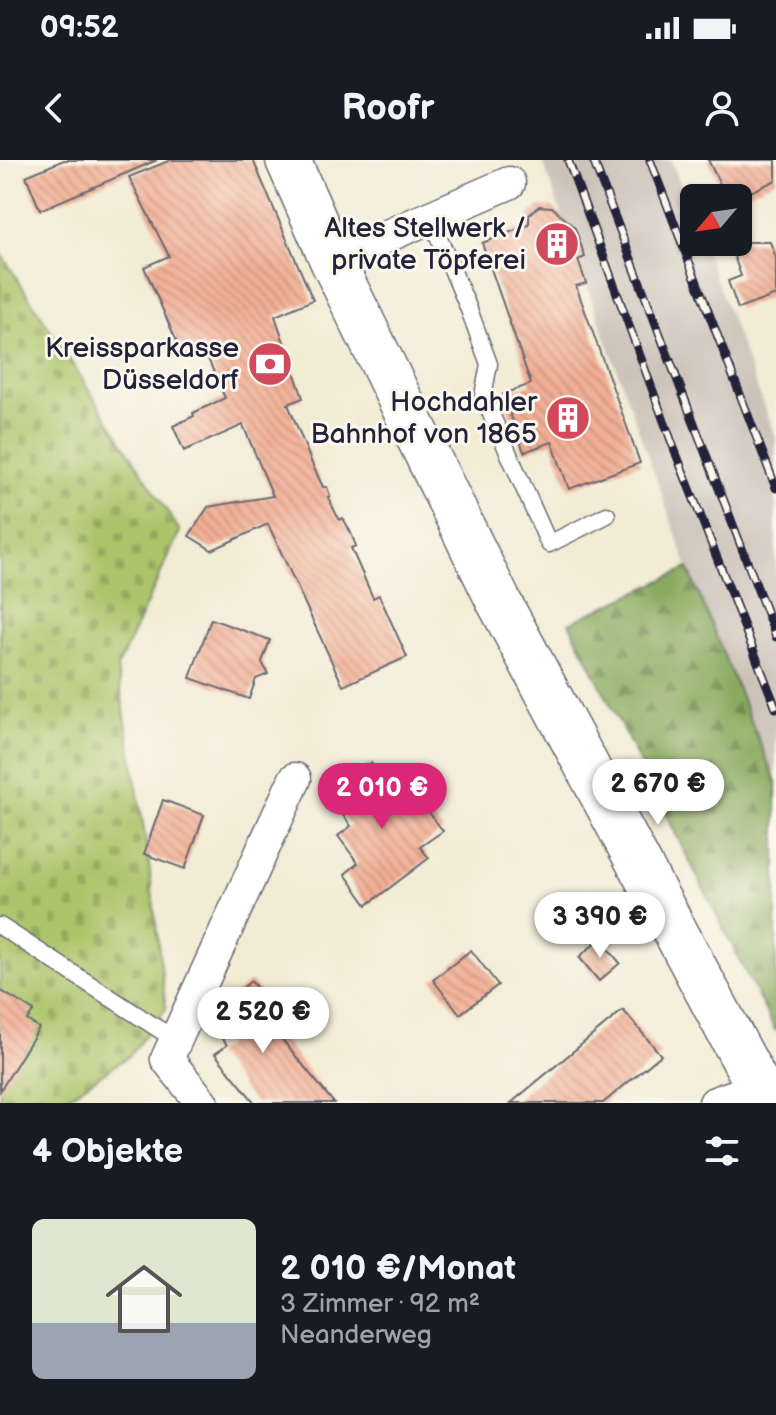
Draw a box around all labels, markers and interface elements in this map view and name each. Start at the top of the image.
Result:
text: 09:52 [40,10,119,46]
icon: back [32,86,76,130]
icon: person [700,86,744,130]
text: Roofr [342,87,434,130]
north arrow [680,184,752,256]
map controls [680,184,752,256]
place label: Altes Stellwerk / private Töpferei [324,212,526,277]
building icon: Altes Stellwerk / private Töpferei [533,220,581,268]
place label: Kreissparkasse Düsseldorf [45,332,239,397]
bank icon: Kreissparkasse Düsseldorf [246,340,294,388]
place label: Hochdahler Bahnhof von 1865 [311,386,538,451]
building icon: Hochdahler Bahnhof von 1865 [544,394,592,442]
pin: 2 670 € [584,759,732,827]
pin: 2 010 € [308,763,456,831]
text: 2 670 € [610,769,706,800]
text: 2 010 € [336,773,428,804]
pin: 3 390 € [526,892,674,960]
text: 3 390 € [552,902,648,933]
pin: 2 520 € [189,987,337,1055]
text: 2 520 € [215,997,311,1028]
icon: filters [700,1129,744,1173]
text: 4 Objekte [32,1131,183,1172]
text: 2 010 €/Monat [280,1248,516,1289]
icon: home [96,1251,192,1347]
text: 3 Zimmer · 92 m² [280,1289,480,1320]
text: Neanderweg [280,1320,432,1351]

